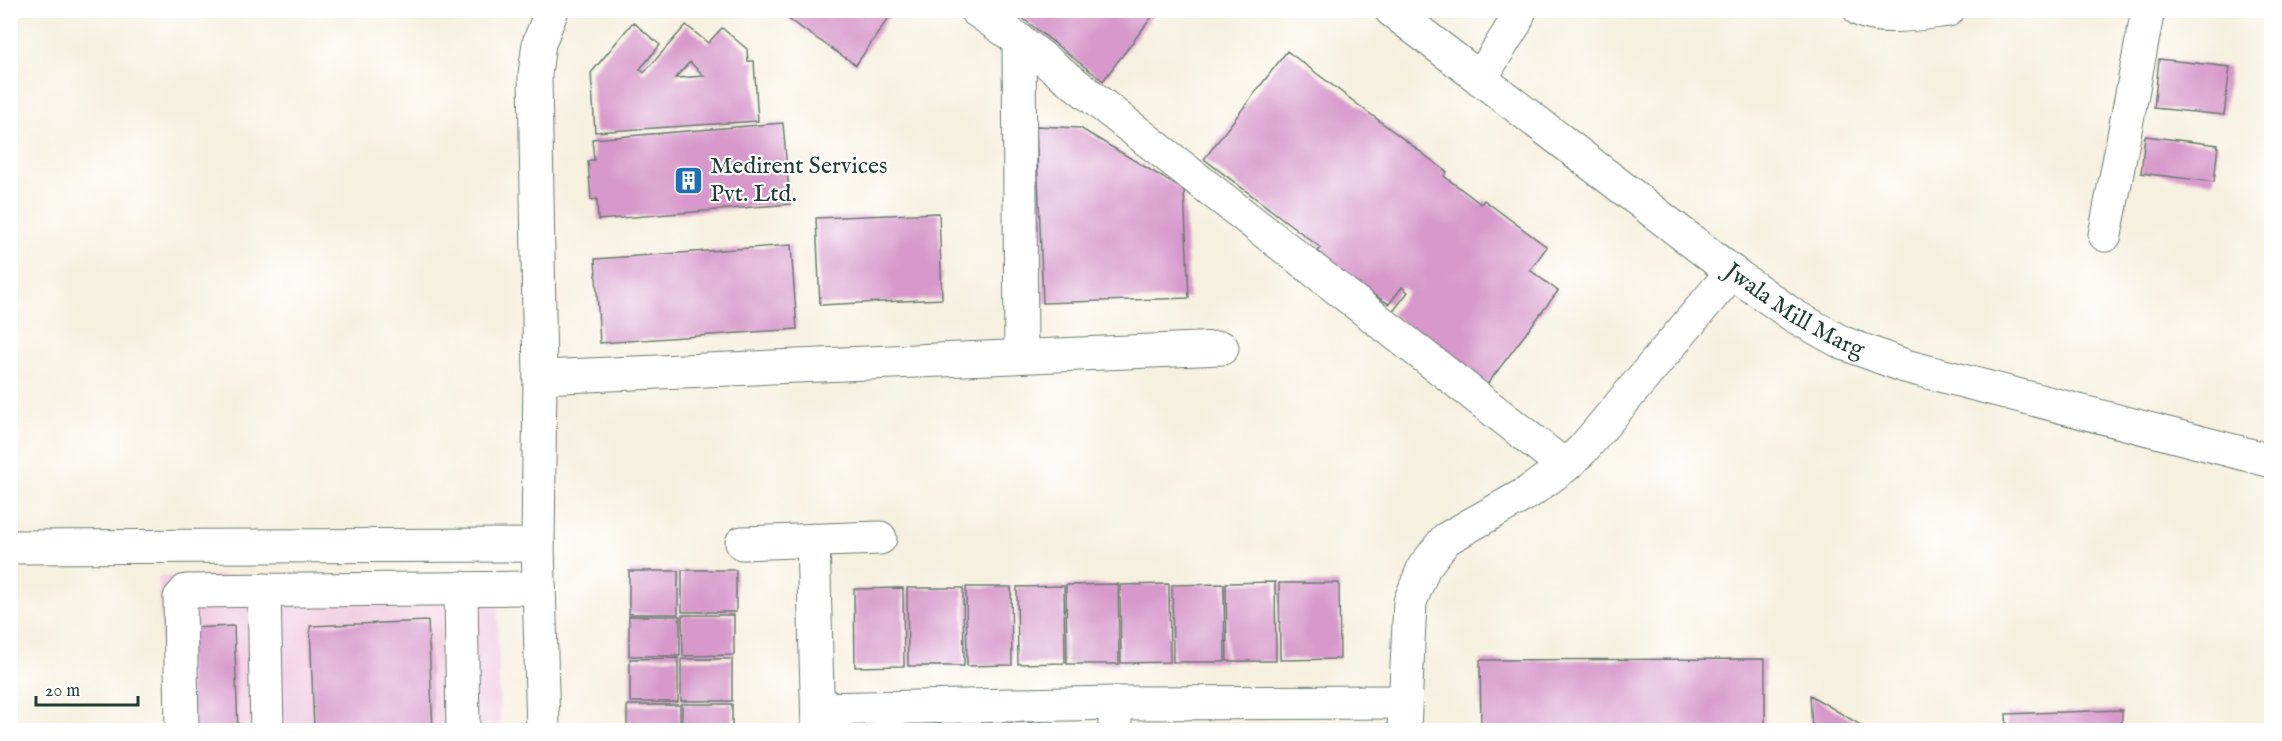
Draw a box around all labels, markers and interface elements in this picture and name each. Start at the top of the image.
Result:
place label: Medirent Services Pvt. Ltd. [710,151,888,210]
building icon: Medirent Services Pvt. Ltd. [673,164,705,196]
street label: Jwala Mill Marg [1716,254,1870,365]
scale bar [36,669,138,707]
text: 20 m [45,680,80,703]

